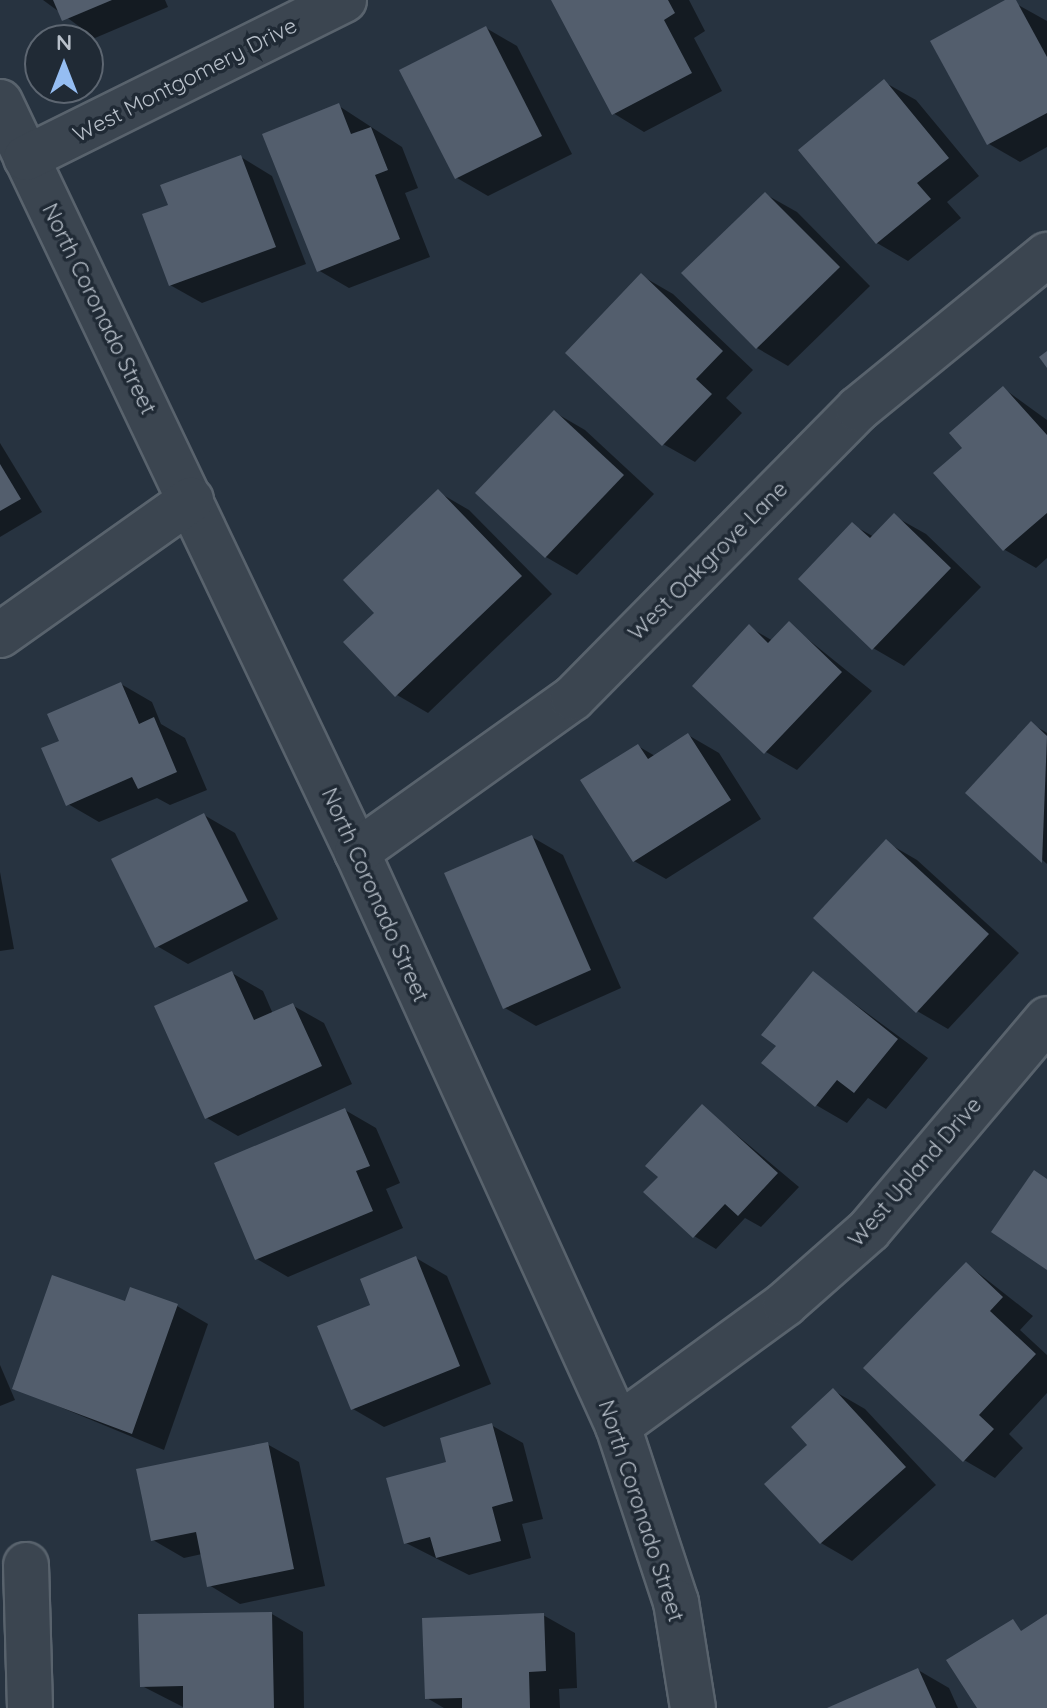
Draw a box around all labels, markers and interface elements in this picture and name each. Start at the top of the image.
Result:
street label: West Montgomery Drive [69,12,301,148]
north arrow [24,24,104,104]
text: N [56,28,72,56]
street label: North Coronado Street [36,199,162,419]
street label: West Oakgrove Lane [623,476,793,646]
street label: North Coronado Street [316,784,434,1006]
street label: West Upland Drive [843,1092,987,1252]
street label: North Coronado Street [593,1397,689,1625]

